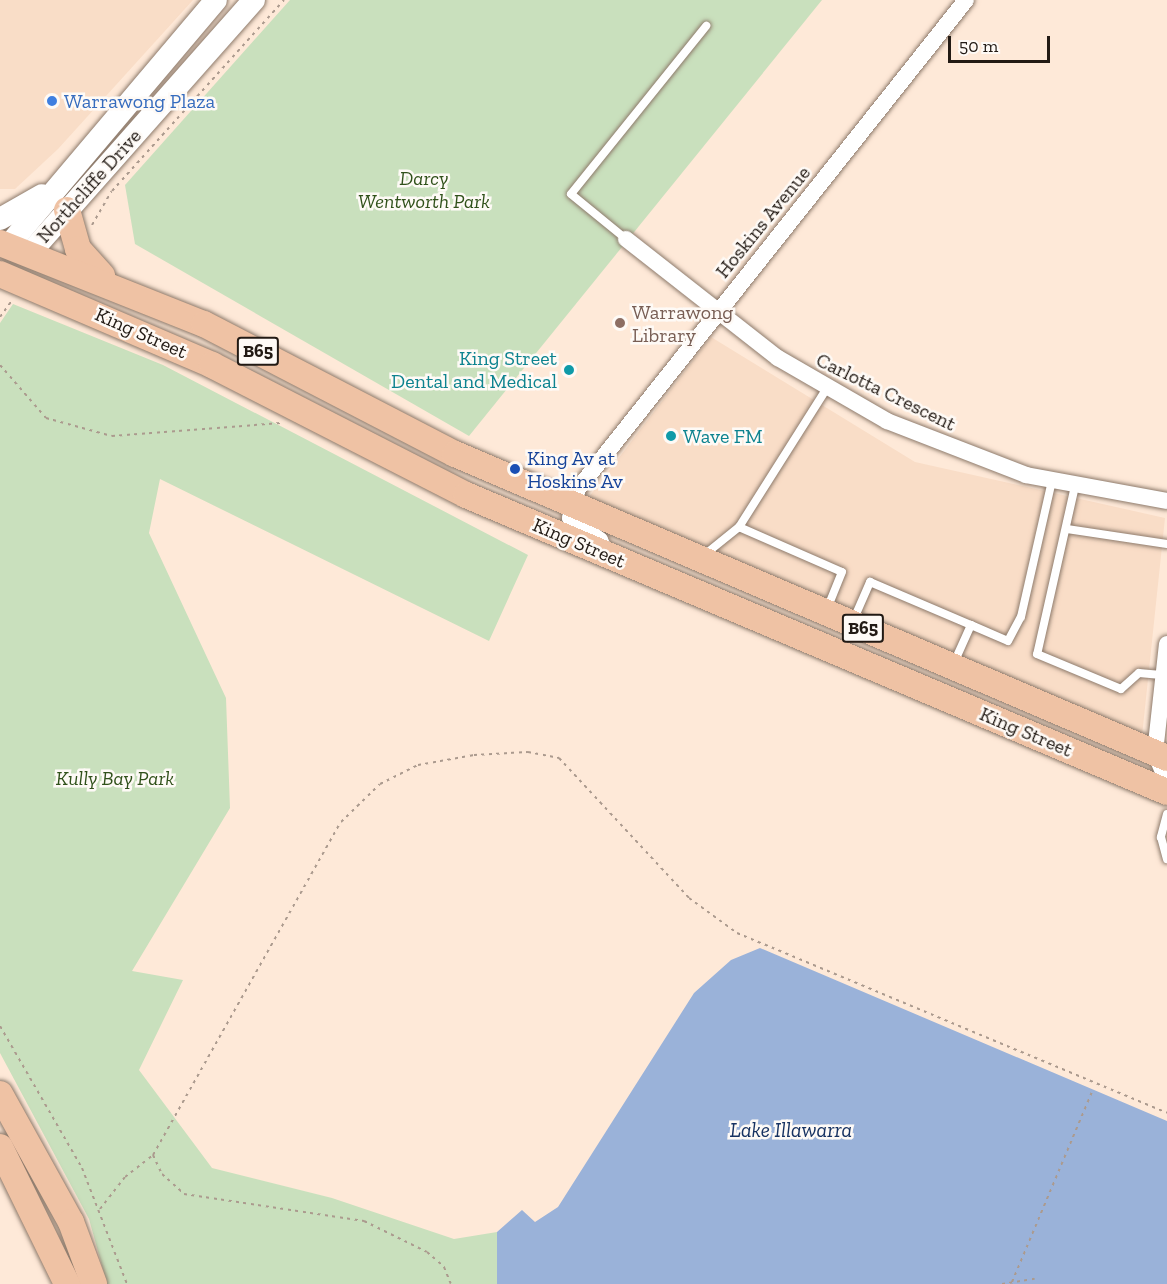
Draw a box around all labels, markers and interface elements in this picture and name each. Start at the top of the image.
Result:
scale bar [951,24,1053,62]
text: 50 m [959,35,998,57]
place label: Warrawong Plaza [64,89,215,113]
marker: Warrawong Plaza [45,94,59,108]
street label: Northcliffe Drive [32,124,146,248]
street label: Hoskins Avenue [710,161,816,283]
park label: Darcy Wentworth Park [358,166,490,213]
place label: Warrawong Library [632,300,733,347]
street label: King Street [91,302,191,364]
marker: Warrawong Library [613,316,627,330]
road number: B65 [236,336,280,366]
place label: King Street Dental and Medical [391,346,557,393]
street label: Carlotta Crescent [812,348,960,436]
marker: King Street Dental and Medical [562,363,576,377]
place label: Wave FM [683,424,763,448]
marker: Wave FM [664,429,678,443]
place label: King Av at Hoskins Av [527,446,624,493]
marker: King Av at Hoskins Av [508,462,522,476]
street label: King Street [529,513,629,573]
road number: B65 [840,613,886,643]
street label: King Street [976,702,1076,762]
park label: Kully Bay Park [56,766,174,790]
water label: Lake Illawarra [730,1117,852,1143]

